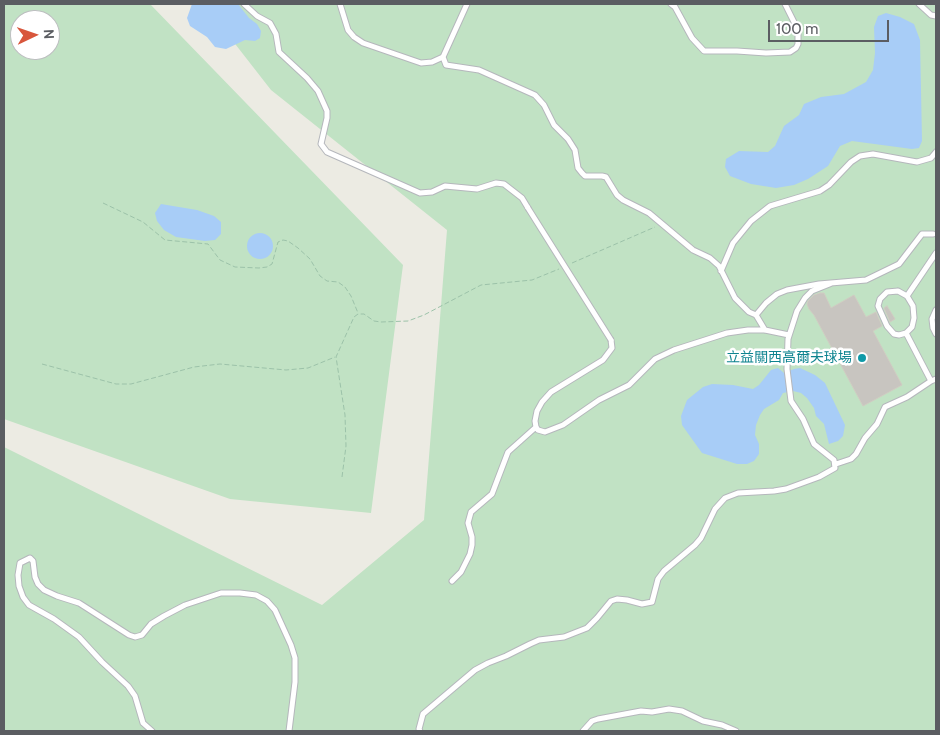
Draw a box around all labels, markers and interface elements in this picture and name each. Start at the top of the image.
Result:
north arrow [10,10,60,60]
scale bar [770,10,891,42]
text: 100 m [776,20,818,38]
text: N [40,29,58,40]
place label: 立益關西高爾夫球場 [726,350,852,366]
marker: 立益關西高爾夫球場 [856,352,868,364]

